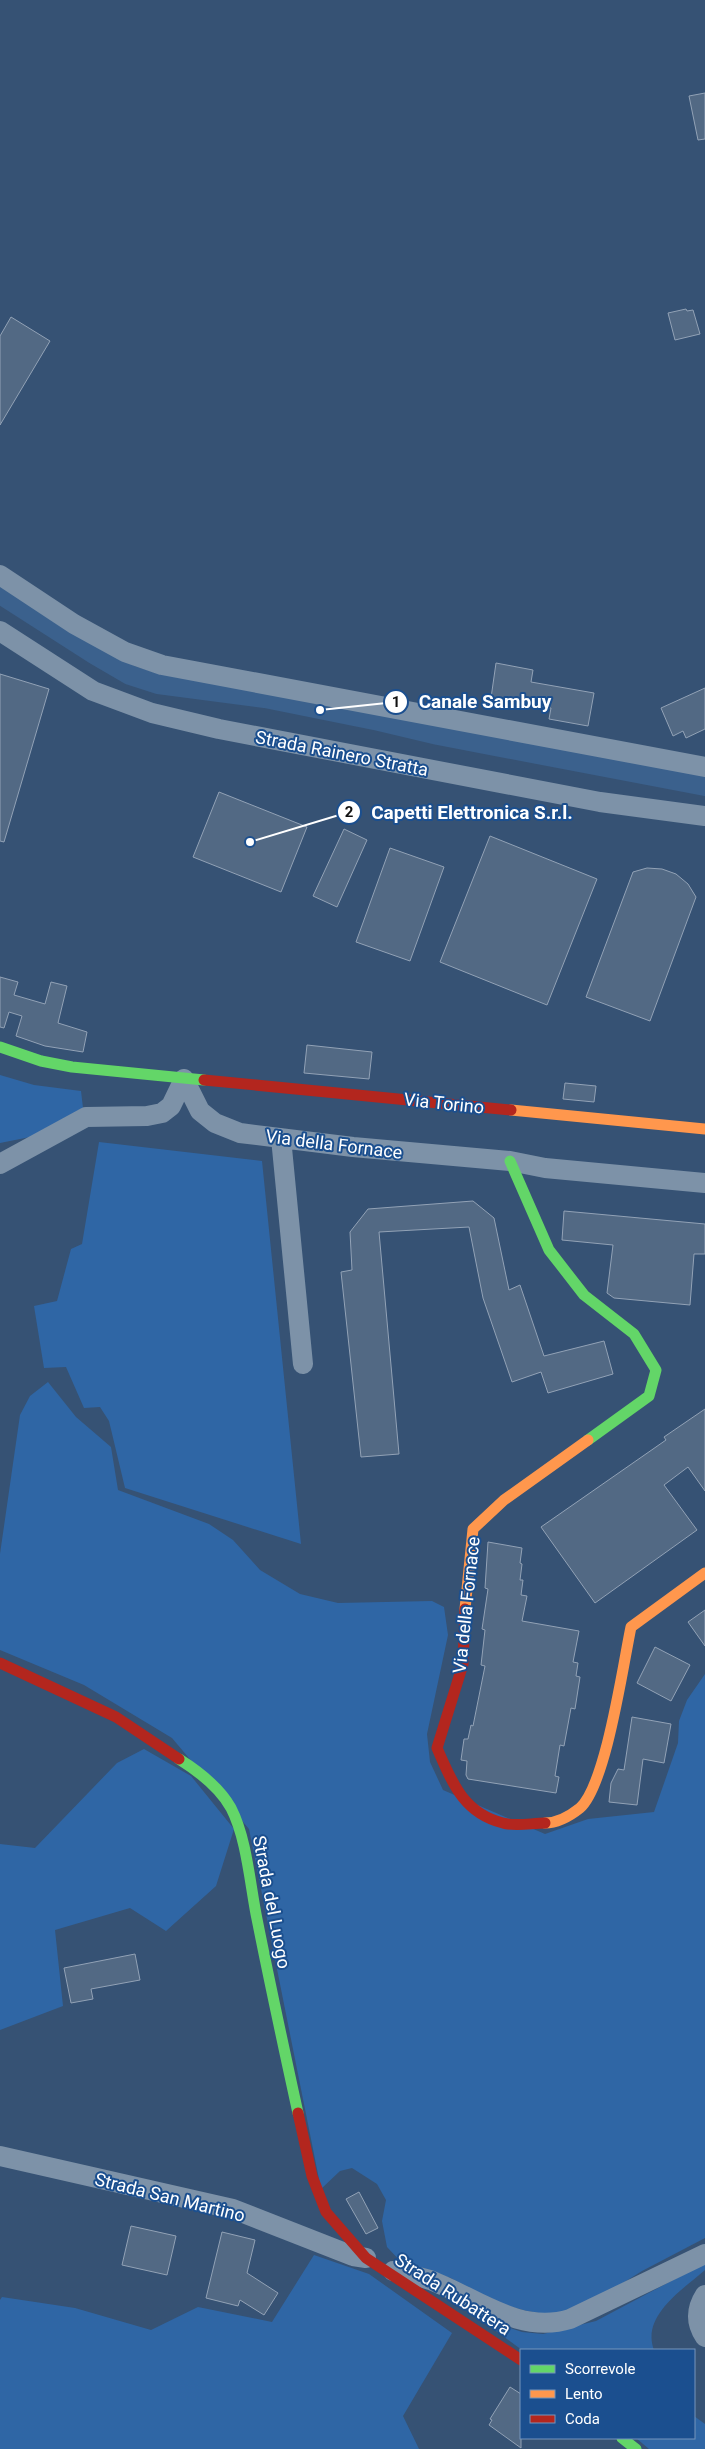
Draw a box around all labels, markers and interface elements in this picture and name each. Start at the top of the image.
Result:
callout: Canale Sambuy [384,685,561,719]
text: Canale Sambuy [419,690,552,713]
text: 1 [392,693,400,711]
street label: Strada Rainero Stratta [254,726,430,780]
callout: Capetti Elettronica S.r.l. [336,795,583,829]
text: Capetti Elettronica S.r.l. [371,801,573,824]
text: 2 [345,803,354,821]
street label: Via Torino [403,1088,485,1118]
street label: Via della Fornace [264,1125,404,1163]
street label: Via della Fornace [448,1535,484,1675]
street label: Strada del Luogo [249,1834,295,1970]
street label: Strada San Martino [93,2168,247,2226]
street label: Strada Rubattera [391,2249,515,2339]
legend [520,2349,695,2439]
text: Scorrevole [565,2360,636,2378]
text: Lento [565,2385,603,2403]
text: Coda [565,2410,600,2428]

